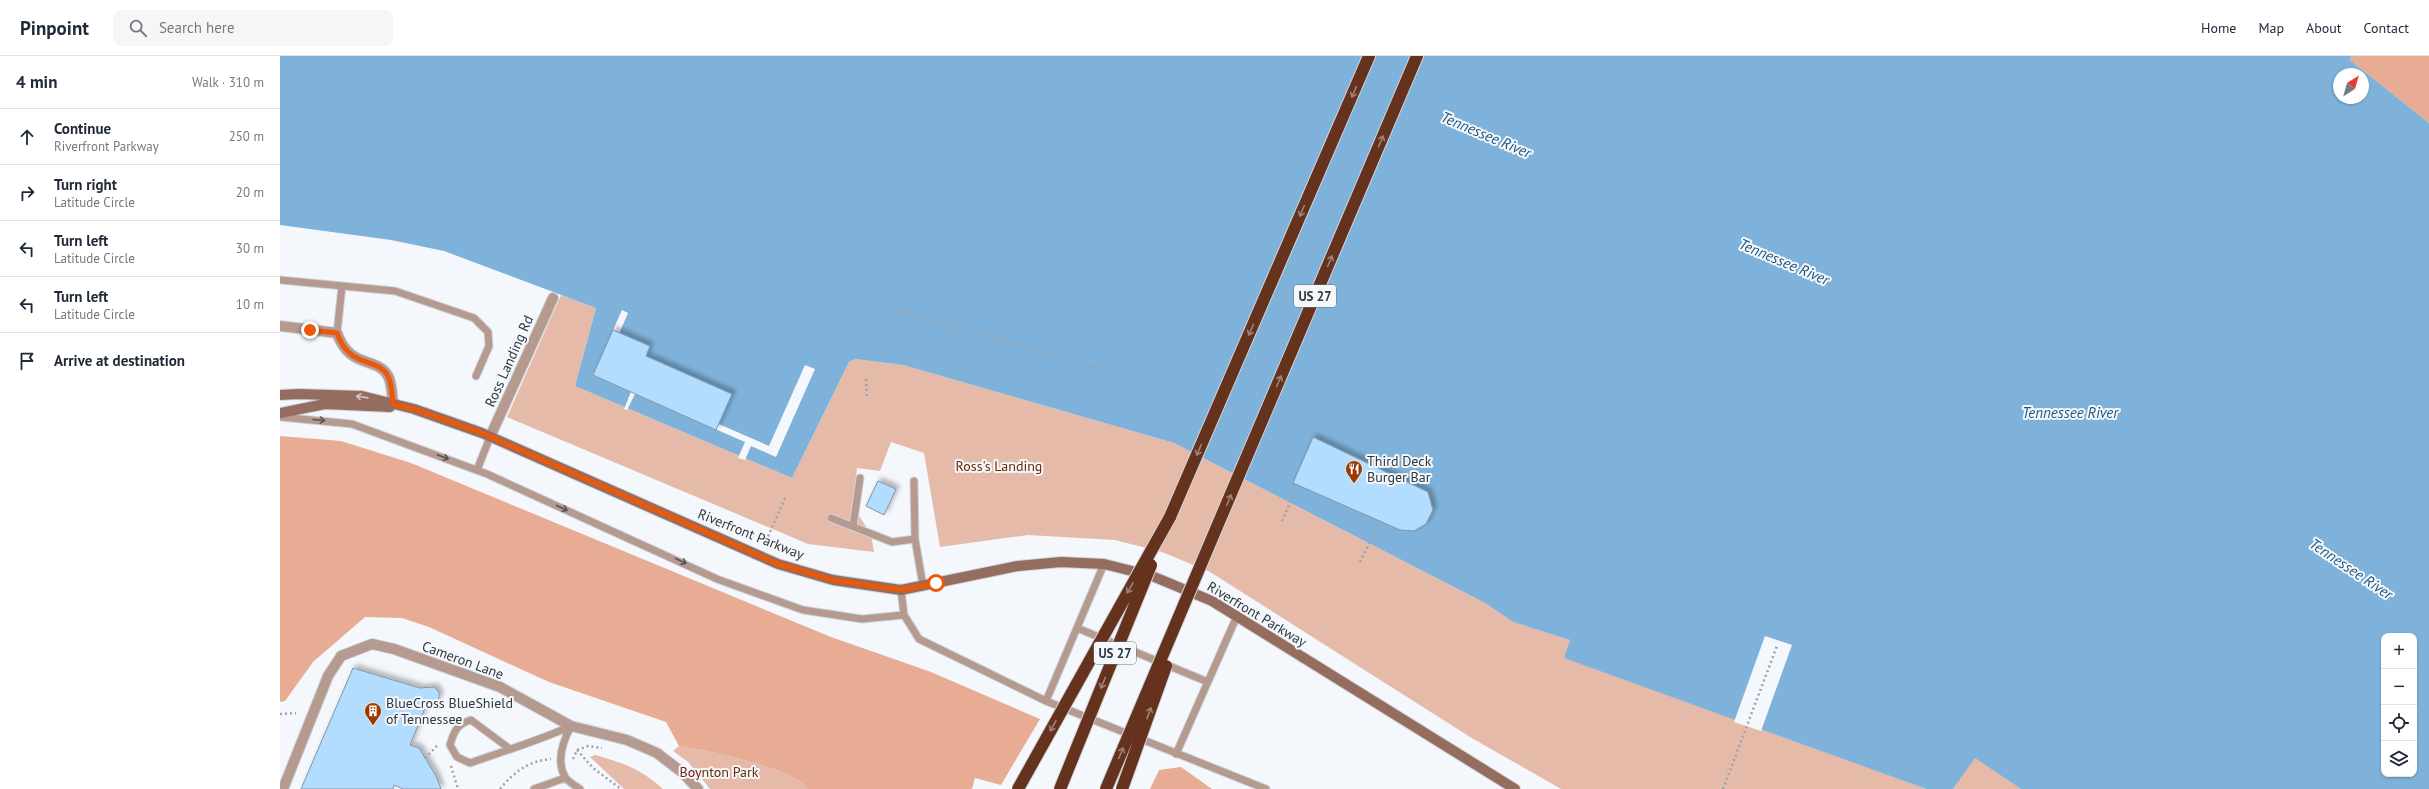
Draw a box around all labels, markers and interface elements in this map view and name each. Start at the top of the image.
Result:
search box [113,10,393,46]
text: Pinpoint [20,16,89,40]
icon: search [127,17,149,39]
text: Search here [159,18,235,37]
text: Home [2201,19,2236,37]
text: Map [2258,19,2284,37]
text: About [2306,19,2342,37]
text: Contact [2364,19,2409,37]
north arrow [2333,68,2369,104]
text: 4 min [16,71,57,93]
text: Walk · 310 m [192,74,264,91]
one-way arrow [1350,85,1357,97]
water label: Tennessee River [1438,107,1535,162]
text: Continue [54,119,111,138]
icon: ahead [16,126,38,148]
text: 250 m [229,128,264,145]
one-way arrow [1377,136,1385,148]
text: Riverfront Parkway [54,138,159,155]
text: Turn right [54,175,117,194]
icon: right [16,182,38,204]
text: 20 m [236,184,264,201]
text: Latitude Circle [54,194,135,211]
one-way arrow [1298,205,1305,217]
text: Turn left [54,231,108,250]
water label: Tennessee River [1736,234,1833,289]
icon: left [16,238,38,260]
text: 30 m [236,240,264,257]
text: Latitude Circle [54,250,135,267]
one-way arrow [1327,255,1334,267]
road number: US 27 [1294,285,1336,307]
text: Turn left [54,287,108,306]
icon: left [16,294,38,316]
text: 10 m [236,296,264,313]
text: Latitude Circle [54,306,135,323]
street label: Ross Landing Rd [481,312,537,410]
route end [301,321,319,339]
one-way arrow [1246,324,1254,336]
icon: arrive [16,350,38,372]
text: Arrive at destination [54,351,185,370]
one-way arrow [1276,375,1284,387]
one-way arrow [356,393,369,401]
water label: Tennessee River [2022,403,2119,422]
one-way arrow [312,417,325,424]
one-way arrow [1195,443,1202,455]
place label: Third Deck Burger Bar [1367,452,1432,486]
one-way arrow [436,454,448,462]
park label: Ross's Landing [956,457,1042,475]
restaurant icon: Third Deck Burger Bar [1344,459,1364,484]
one-way arrow [1225,495,1233,507]
one-way arrow [556,505,568,512]
street label: Riverfront Parkway [695,505,807,564]
water label: Tennessee River [2306,534,2397,604]
one-way arrow [674,558,686,565]
route start [927,574,945,592]
street label: Riverfront Parkway [1204,577,1310,651]
one-way arrow [1126,582,1134,594]
map controls [2381,633,2417,777]
button: + [2381,633,2417,669]
street label: Cameron Lane [420,637,506,683]
road number: US 27 [1094,642,1136,664]
button: − [2381,669,2417,705]
one-way arrow [1098,677,1106,689]
place label: BlueCross BlueShield of Tennessee [386,694,513,728]
building icon: BlueCross BlueShield of Tennessee [363,701,383,726]
button: locate [2381,705,2417,741]
one-way arrow [1146,707,1154,719]
one-way arrow [1049,720,1057,732]
button: layers [2381,741,2417,777]
one-way arrow [1118,748,1125,760]
park label: Boynton Park [680,763,759,781]

